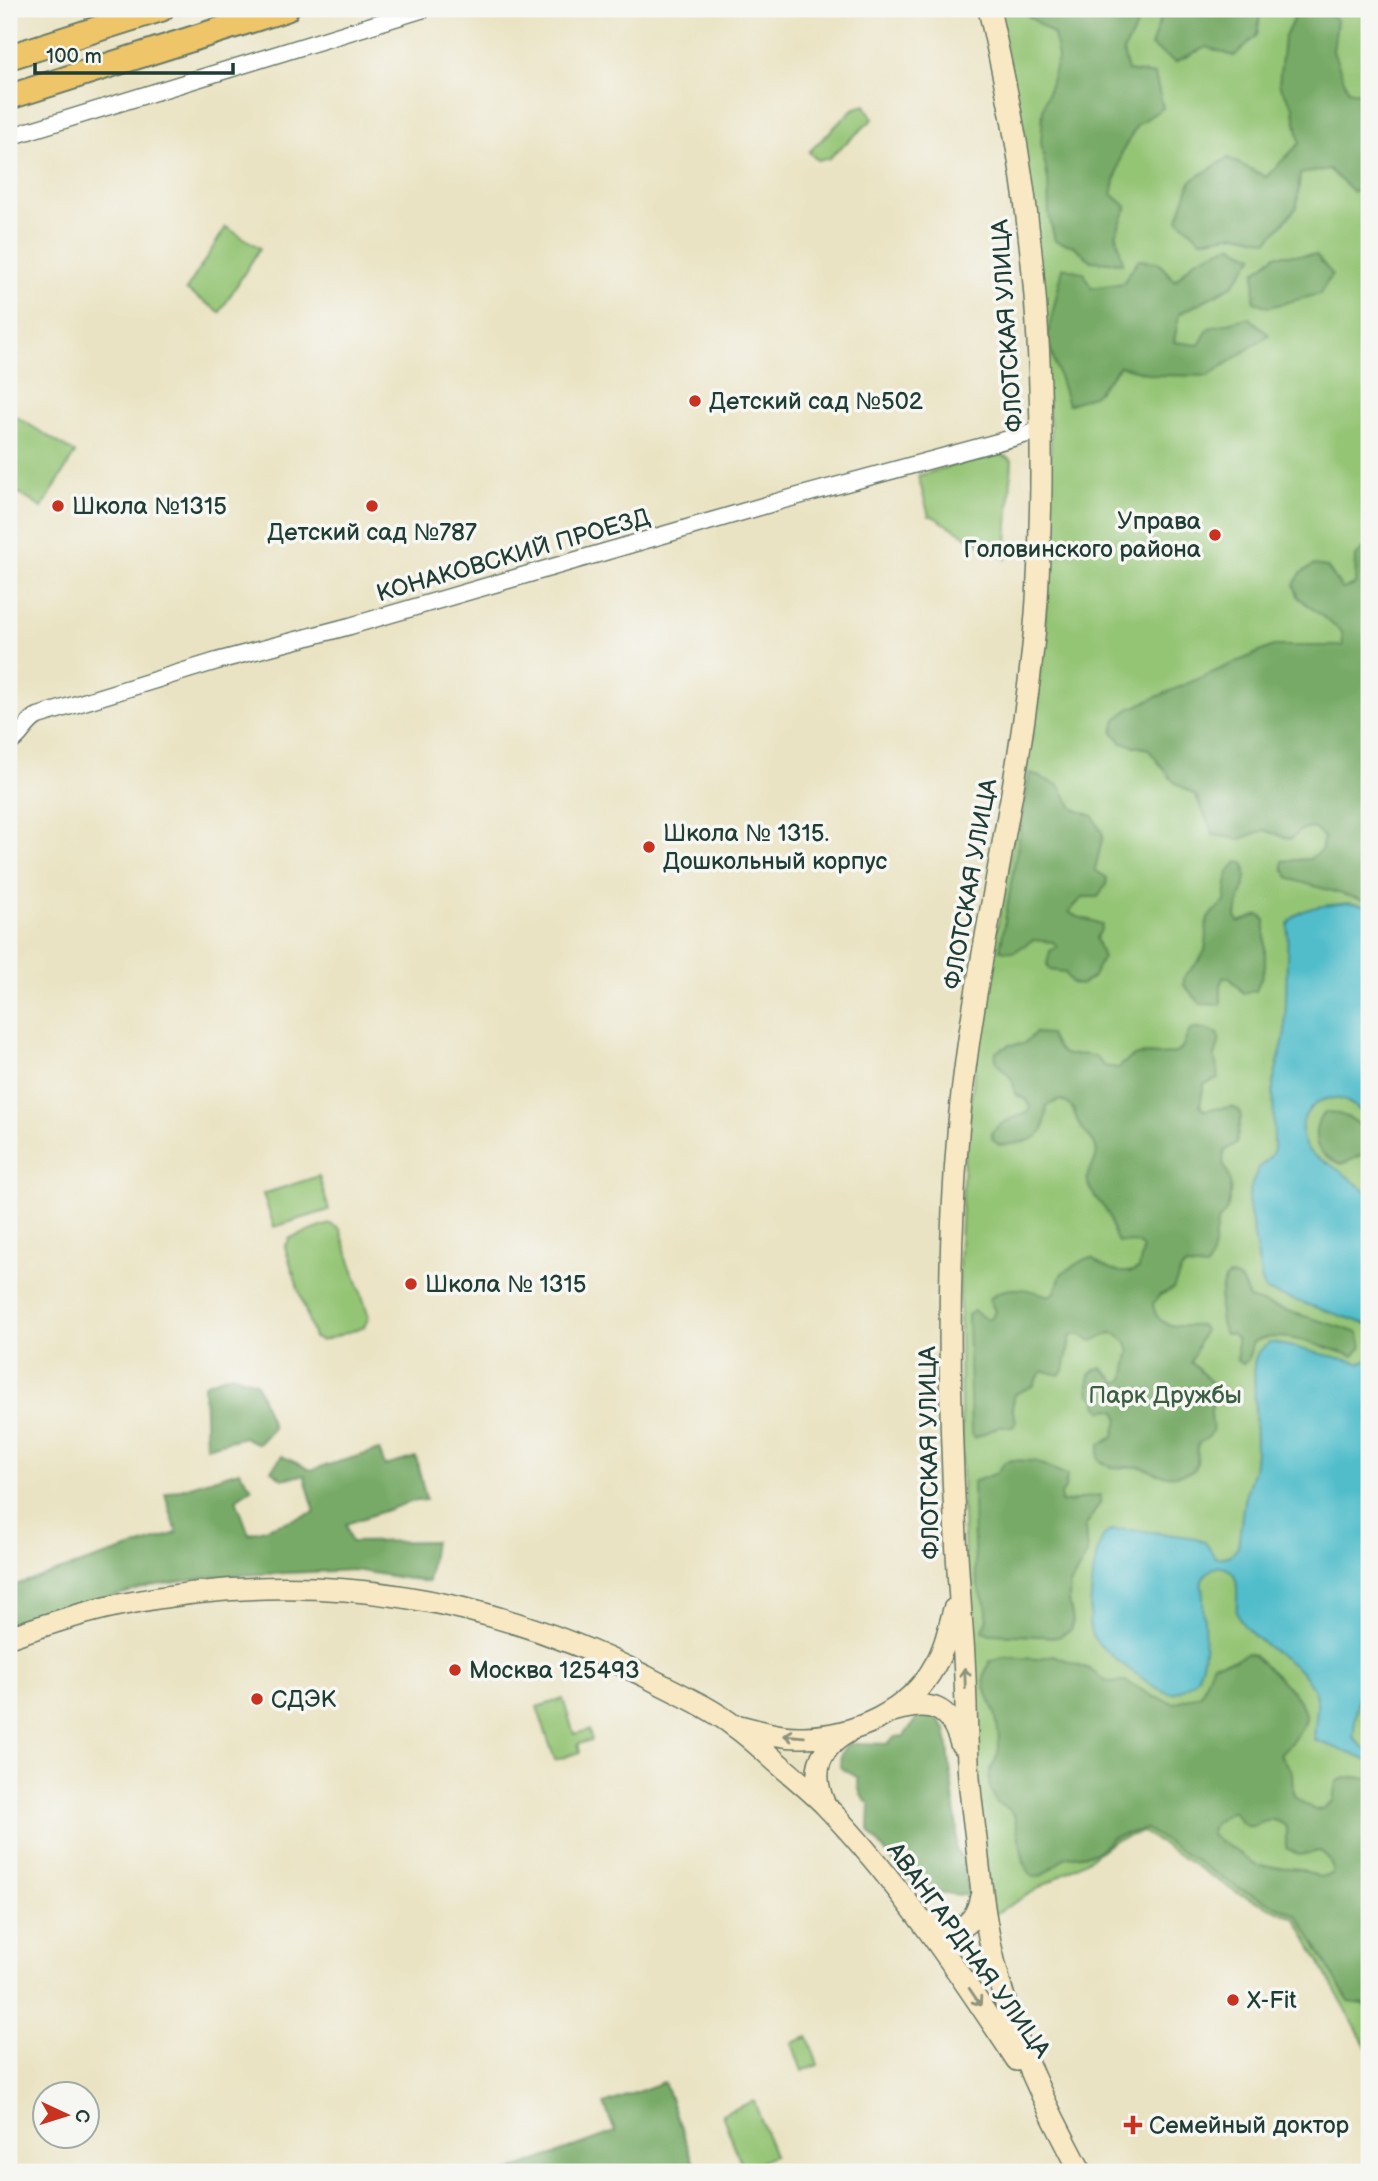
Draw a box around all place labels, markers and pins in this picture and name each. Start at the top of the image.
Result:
place label: Детский сад №502 [709,387,923,416]
marker: Детский сад №502 [687,393,703,409]
place label: Школа №1315 [72,492,227,521]
marker: Школа №1315 [50,498,66,514]
marker: Детский сад №787 [364,498,380,514]
place label: Управа Головинского района [964,507,1201,564]
place label: Детский сад №787 [267,518,477,547]
marker: Управа Головинского района [1207,527,1223,543]
place label: Школа № 1315. Дошкольный корпус [663,819,888,876]
marker: Школа № 1315. Дошкольный корпус [641,839,657,855]
place label: Школа № 1315 [425,1270,587,1299]
marker: Школа № 1315 [403,1276,419,1292]
place label: Москва 125493 [469,1656,640,1685]
marker: Москва 125493 [447,1662,463,1678]
place label: СДЭК [271,1685,337,1714]
marker: СДЭК [249,1691,265,1707]
place label: X-Fit [1246,1986,1297,2015]
marker: X-Fit [1225,1992,1241,2008]
place label: Семейный доктор [1149,2111,1350,2140]
marker: Семейный доктор [1123,2115,1143,2135]

